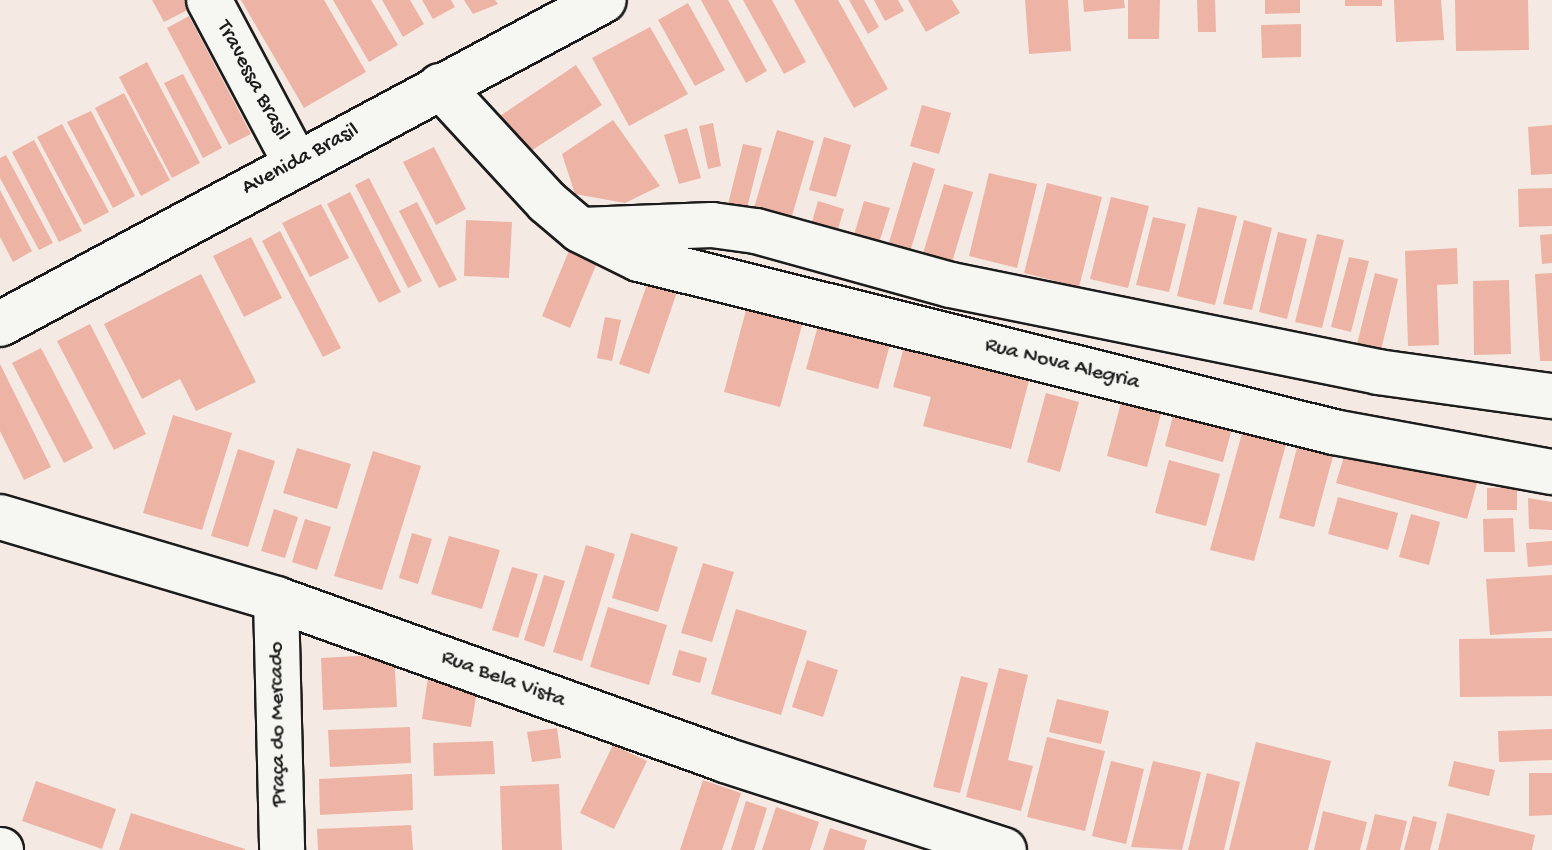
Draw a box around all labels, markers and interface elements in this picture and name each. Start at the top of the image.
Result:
street label: Travessa Brasil [209,16,295,146]
street label: Avenida Brasil [238,118,364,202]
street label: Rua Nova Alegria [982,333,1142,397]
street label: Praça do Mercado [264,641,294,807]
street label: Rua Bela Vista [437,645,569,715]

